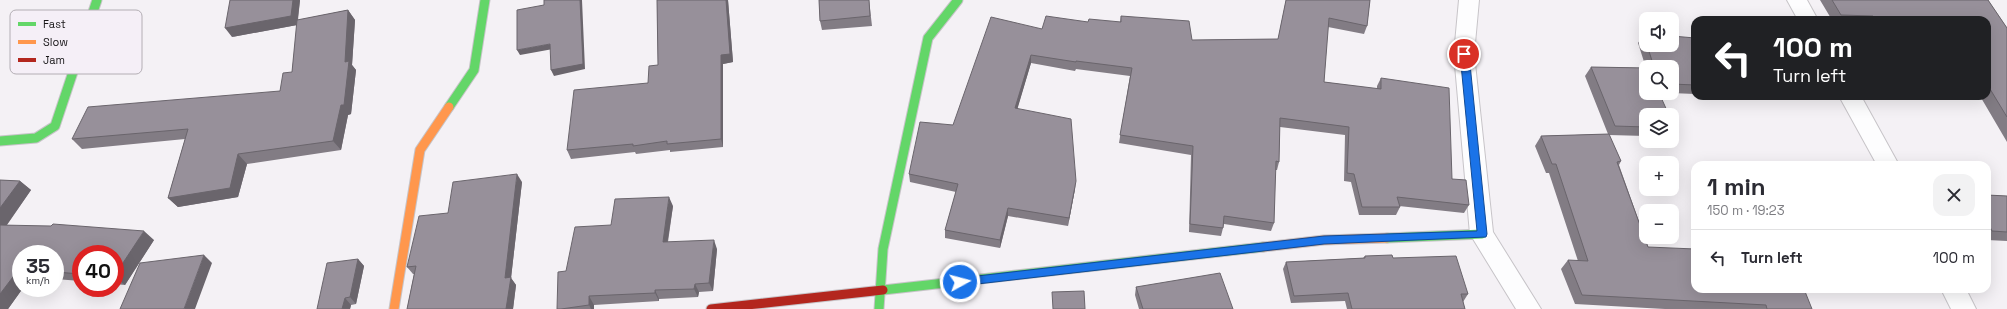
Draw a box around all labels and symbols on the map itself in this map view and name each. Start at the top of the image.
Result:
legend [10,10,142,74]
text: Fast [43,17,66,31]
text: Slow [43,35,68,49]
pin [1447,37,1481,71]
text: Jam [43,53,65,67]
speed limit sign: 40 [72,245,124,297]
position arrow [939,261,981,303]

